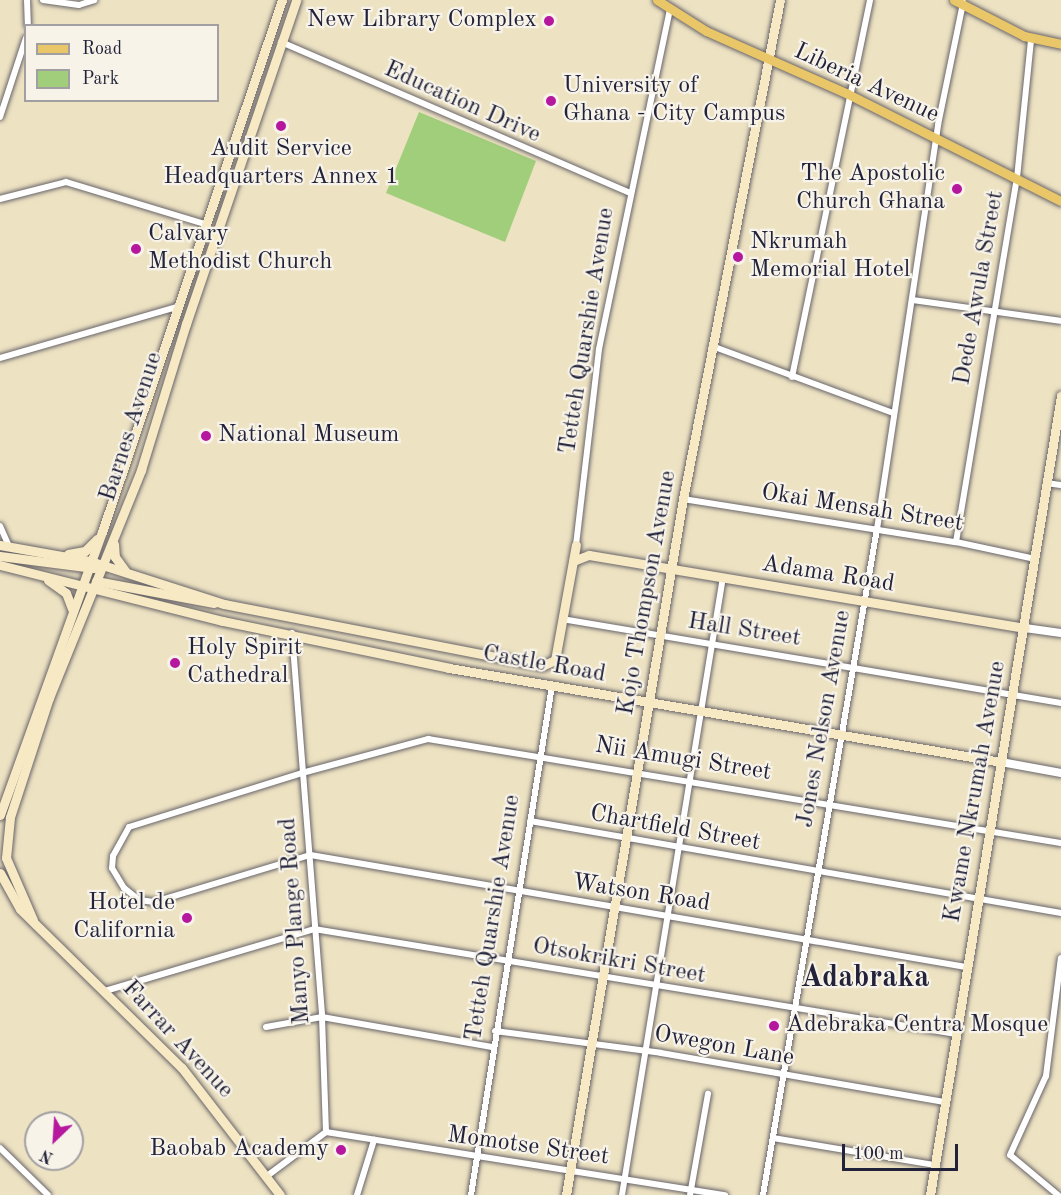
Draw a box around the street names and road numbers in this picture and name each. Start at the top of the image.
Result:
street label: Liberia Avenue [789,38,943,130]
street label: Education Drive [379,56,545,150]
street label: Dede Awula Street [949,189,1011,387]
street label: Tetteh Quarshie Avenue [554,206,622,456]
street label: Barnes Avenue [94,349,170,505]
street label: Kojo Thompson Avenue [612,468,684,718]
street label: Okai Mensah Street [759,479,965,539]
street label: Adama Road [760,550,896,600]
street label: Hall Street [685,608,803,654]
street label: Jones Nelson Avenue [792,608,858,830]
street label: Castle Road [480,640,608,690]
street label: Kwame Nkrumah Avenue [939,659,1013,925]
street label: Nii Amugi Street [593,732,773,788]
street label: Tetteh Quarshie Avenue [460,793,528,1043]
street label: Chartfield Street [588,800,762,858]
street label: Manyo Plange Road [274,817,318,1025]
street label: Watson Road [570,869,712,919]
street label: Otsokrikri Street [530,933,708,991]
street label: Farrar Avenue [115,975,239,1105]
street label: Owegon Lane [652,1021,796,1073]
street label: Momotse Street [445,1121,611,1173]

